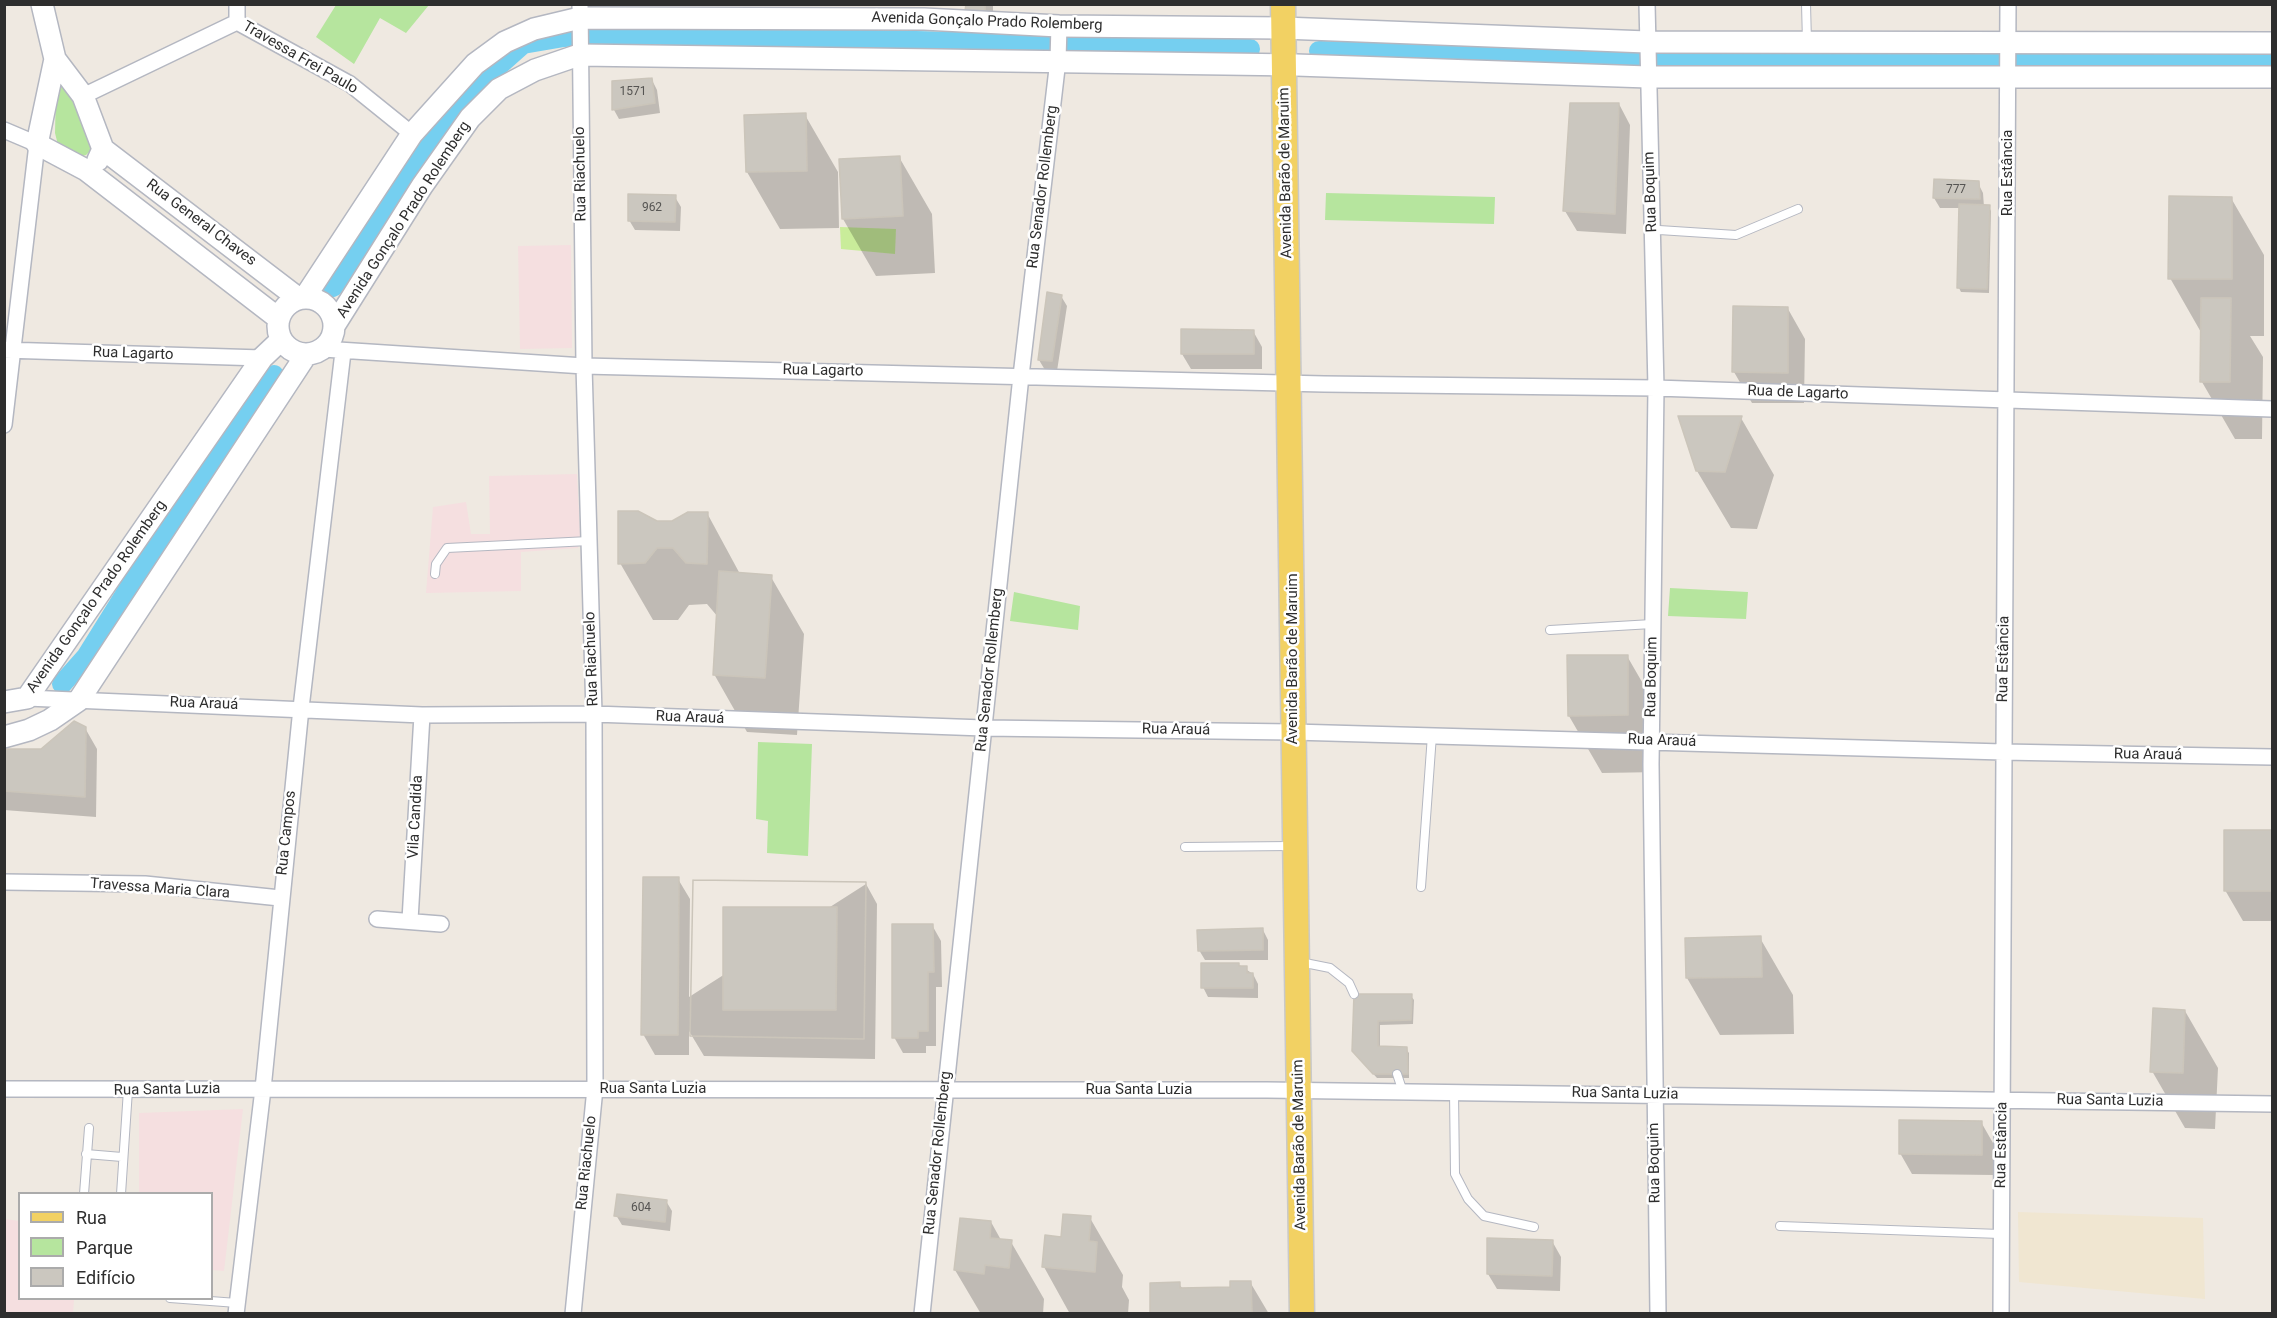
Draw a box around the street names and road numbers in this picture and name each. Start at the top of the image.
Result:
street label: Avenida Gonçalo Prado Rolemberg [871,9,1103,35]
street label: Travessa Frei Paulo [239,18,361,98]
street label: Avenida Barão de Maruim [1276,87,1296,259]
street label: Rua Senador Rollemberg [1024,104,1062,270]
street label: Avenida Gonçalo Prado Rolemberg [333,118,475,322]
street label: Rua Riachuelo [571,126,591,222]
street label: Rua Estância [1999,130,2017,216]
street label: Rua Boquim [1641,151,1661,233]
street label: Rua General Chaves [142,176,260,270]
street label: Rua Lagarto [92,344,174,364]
street label: Rua Lagarto [782,361,864,381]
street label: Rua de Lagarto [1747,382,1849,404]
street label: Avenida Gonçalo Prado Rolemberg [23,497,171,697]
street label: Avenida Barão de Maruim [1284,573,1302,745]
street label: Rua Senador Rollemberg [972,587,1008,753]
street label: Rua Riachuelo [581,611,603,707]
street label: Rua Estância [1994,616,2014,702]
street label: Rua Boquim [1642,636,1662,718]
street label: Rua Arauá [169,694,239,714]
street label: Rua Arauá [655,708,725,728]
street label: Rua Arauá [1142,720,1210,740]
street label: Rua Arauá [1627,731,1697,751]
street label: Rua Arauá [2114,745,2182,765]
street label: Vila Candida [405,775,427,859]
street label: Rua Campos [274,790,300,876]
street label: Travessa Maria Clara [89,875,231,903]
street label: Avenida Barão de Maruim [1290,1059,1310,1231]
street label: Rua Senador Rollemberg [920,1070,956,1236]
street label: Rua Santa Luzia [113,1080,221,1100]
street label: Rua Santa Luzia [600,1080,706,1098]
street label: Rua Santa Luzia [1086,1081,1192,1099]
street label: Rua Santa Luzia [1571,1084,1679,1104]
street label: Rua Santa Luzia [2056,1091,2164,1111]
street label: Rua Estância [1992,1102,2012,1188]
street label: Rua Riachuelo [573,1115,601,1211]
street label: Rua Boquim [1645,1122,1665,1204]

